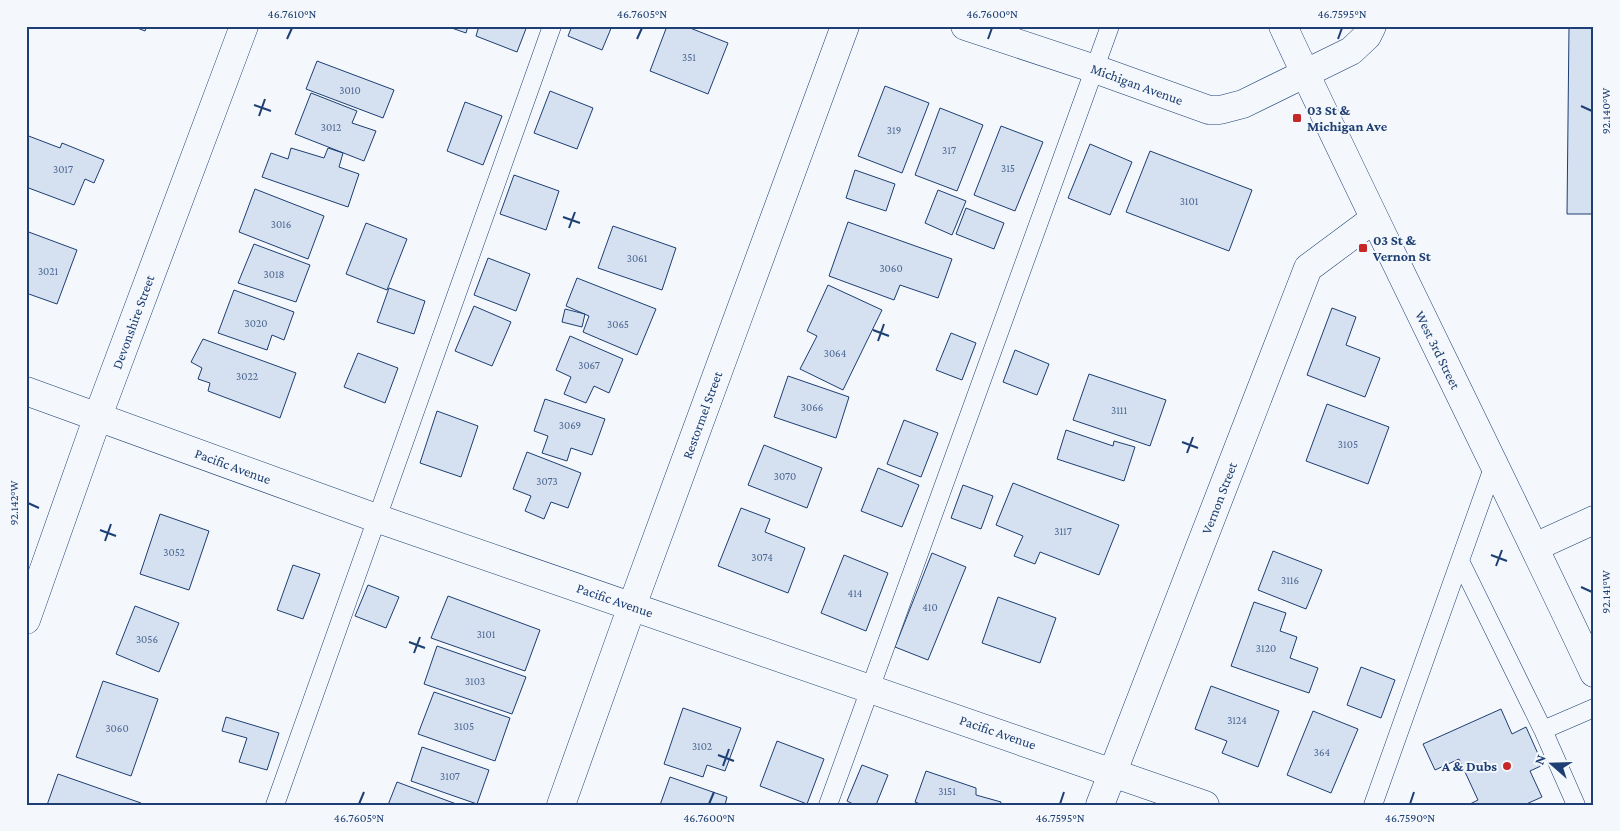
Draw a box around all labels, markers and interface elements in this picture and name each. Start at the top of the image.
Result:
text: 46.7610°N [268,7,317,21]
text: 46.7605°N [617,7,667,21]
text: 46.7600°N [966,7,1018,21]
text: 46.7595°N [1317,7,1367,21]
house number: 351 [682,51,696,63]
street label: Michigan Avenue [1089,60,1185,108]
house number: 3010 [339,84,361,96]
text: 92.140°W [1599,88,1613,134]
place label: 03 St & Michigan Ave [1307,102,1388,134]
marker: 03 St & Michigan Ave [1291,112,1303,124]
house number: 3012 [321,121,341,133]
house number: 319 [887,124,901,136]
house number: 317 [942,144,956,156]
house number: 315 [1001,162,1015,174]
house number: 3017 [53,163,73,175]
house number: 3101 [1180,195,1199,207]
house number: 3016 [271,218,291,230]
place label: 03 St & Vernon St [1372,232,1432,264]
marker: 03 St & Vernon St [1357,242,1369,254]
house number: 3061 [627,252,648,264]
house number: 3060 [879,262,903,274]
house number: 3021 [38,265,58,277]
house number: 3018 [263,268,285,280]
street label: Devonshire Street [109,272,158,371]
street label: West 3rd Street [1412,308,1464,392]
house number: 3020 [245,317,267,329]
house number: 3065 [607,318,629,330]
house number: 3064 [824,347,847,359]
house number: 3067 [578,359,600,371]
street label: Restormel Street [679,369,725,461]
house number: 3022 [236,370,258,382]
house number: 3066 [801,401,823,413]
house number: 3111 [1111,404,1127,416]
house number: 3069 [559,419,581,431]
house number: 3105 [1338,438,1358,450]
street label: Pacific Avenue [193,445,273,487]
street label: Vernon Street [1198,459,1240,536]
house number: 3070 [774,470,796,482]
house number: 3073 [536,475,558,487]
text: 92.142°W [7,480,21,526]
house number: 3117 [1054,525,1072,537]
house number: 3052 [163,546,185,558]
house number: 3074 [751,551,773,563]
text: 92.141°W [1599,570,1613,614]
house number: 3116 [1281,574,1299,586]
street label: Pacific Avenue [575,579,655,621]
house number: 414 [848,587,863,599]
house number: 410 [922,601,938,613]
house number: 3101 [477,628,496,640]
house number: 3056 [136,633,158,645]
house number: 3120 [1256,642,1276,654]
house number: 3103 [465,675,485,687]
street label: Pacific Avenue [958,711,1038,753]
house number: 3124 [1227,714,1247,726]
house number: 3105 [454,720,474,732]
house number: 3060 [105,722,129,734]
north arrow [1528,738,1578,788]
house number: 3102 [692,740,712,752]
house number: 364 [1314,746,1331,758]
text: N [1531,752,1549,767]
place label: A & Dubs [1441,758,1497,774]
marker: A & Dubs [1501,760,1513,772]
house number: 3107 [440,770,460,782]
house number: 3151 [938,785,956,797]
text: 46.7605°N [334,811,384,825]
text: 46.7600°N [683,811,735,825]
text: 46.7595°N [1035,811,1085,825]
text: 46.7590°N [1385,811,1435,825]

